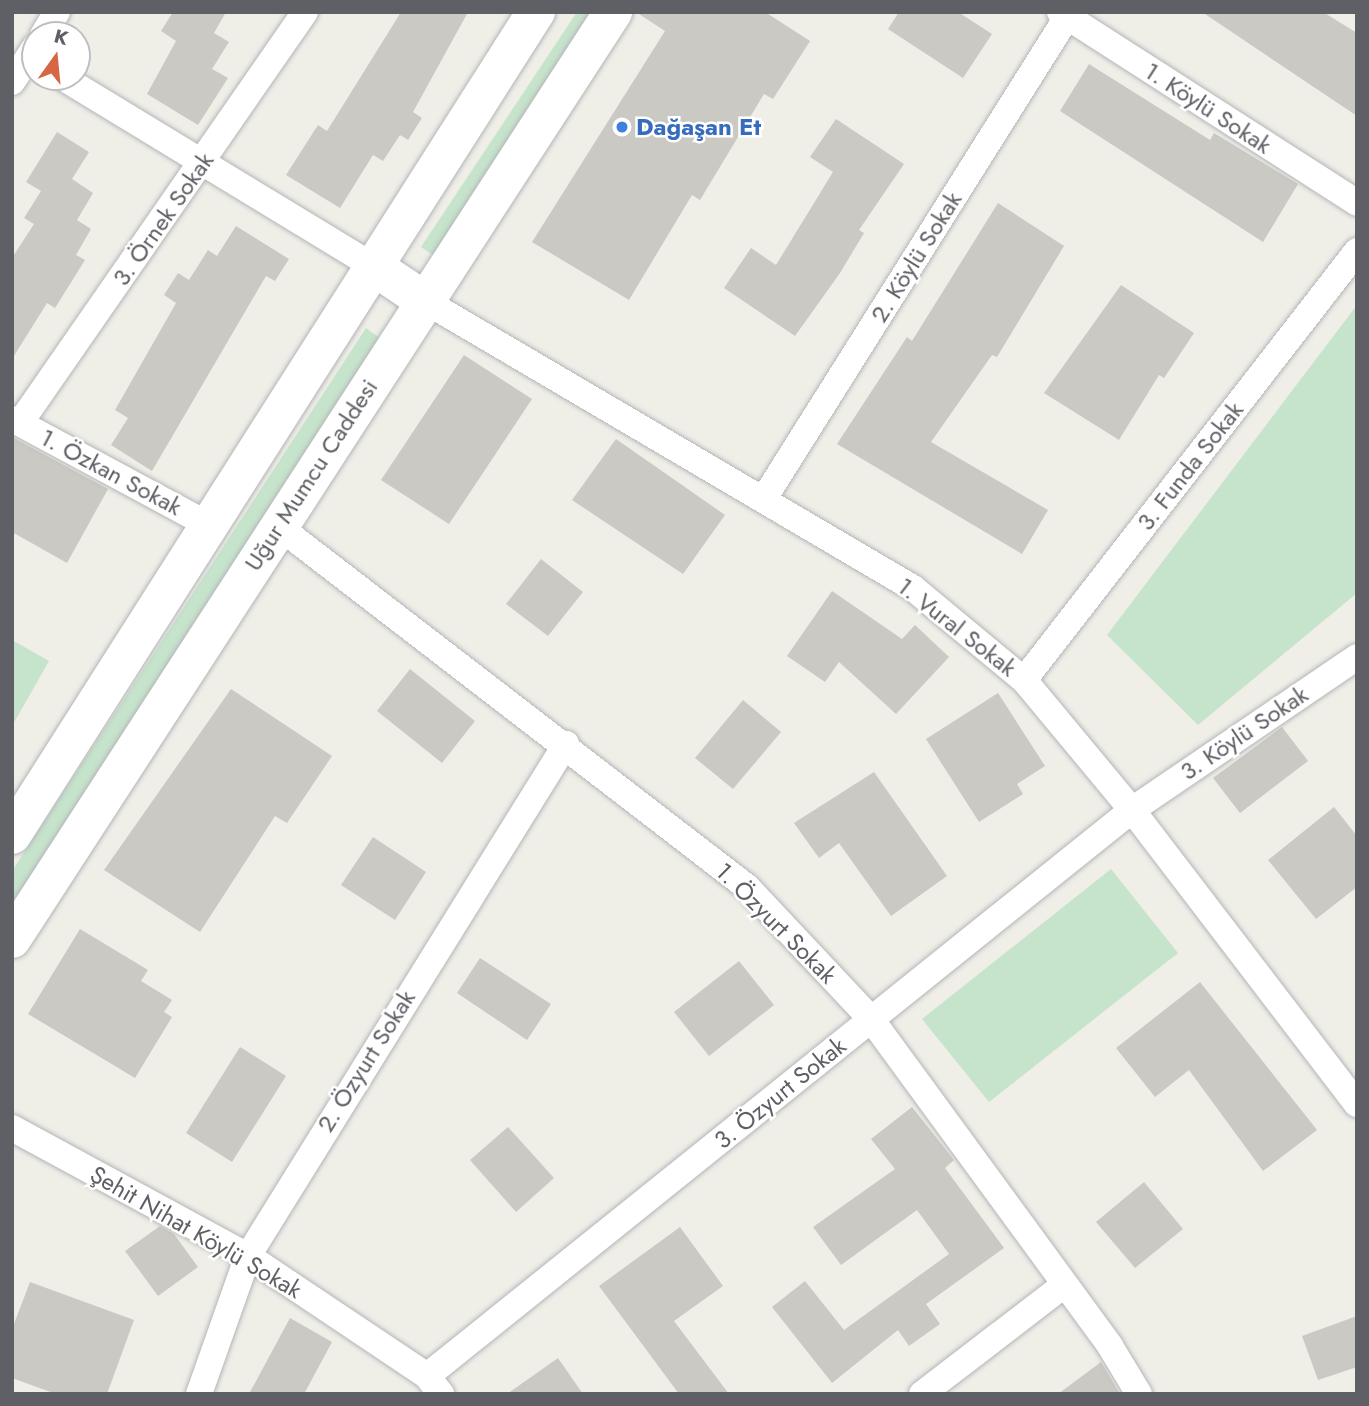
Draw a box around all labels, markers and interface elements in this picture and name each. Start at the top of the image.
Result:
north arrow [21,21,91,91]
text: K [51,22,71,52]
street label: 1. Köylü Sokak [1139,56,1277,160]
place label: Dağaşan Et [636,113,761,141]
marker: Dağaşan Et [614,119,630,135]
street label: 3. Örnek Sokak [106,147,220,291]
street label: 2. Köylü Sokak [864,186,968,328]
street label: Uğur Mumcu Caddesi [238,374,384,576]
street label: 3. Funda Sokak [1131,396,1249,536]
street label: 1. Özkan Sokak [35,423,187,521]
street label: 1. Vural Sokak [892,572,1022,682]
street label: 3. Köylü Sokak [1175,680,1313,786]
street label: 1. Özyurt Sokak [710,857,842,989]
street label: 2. Özyurt Sokak [311,985,421,1137]
street label: 3. Özyurt Sokak [708,1031,852,1155]
street label: Şehit Nihat Köylü Sokak [85,1160,307,1304]

